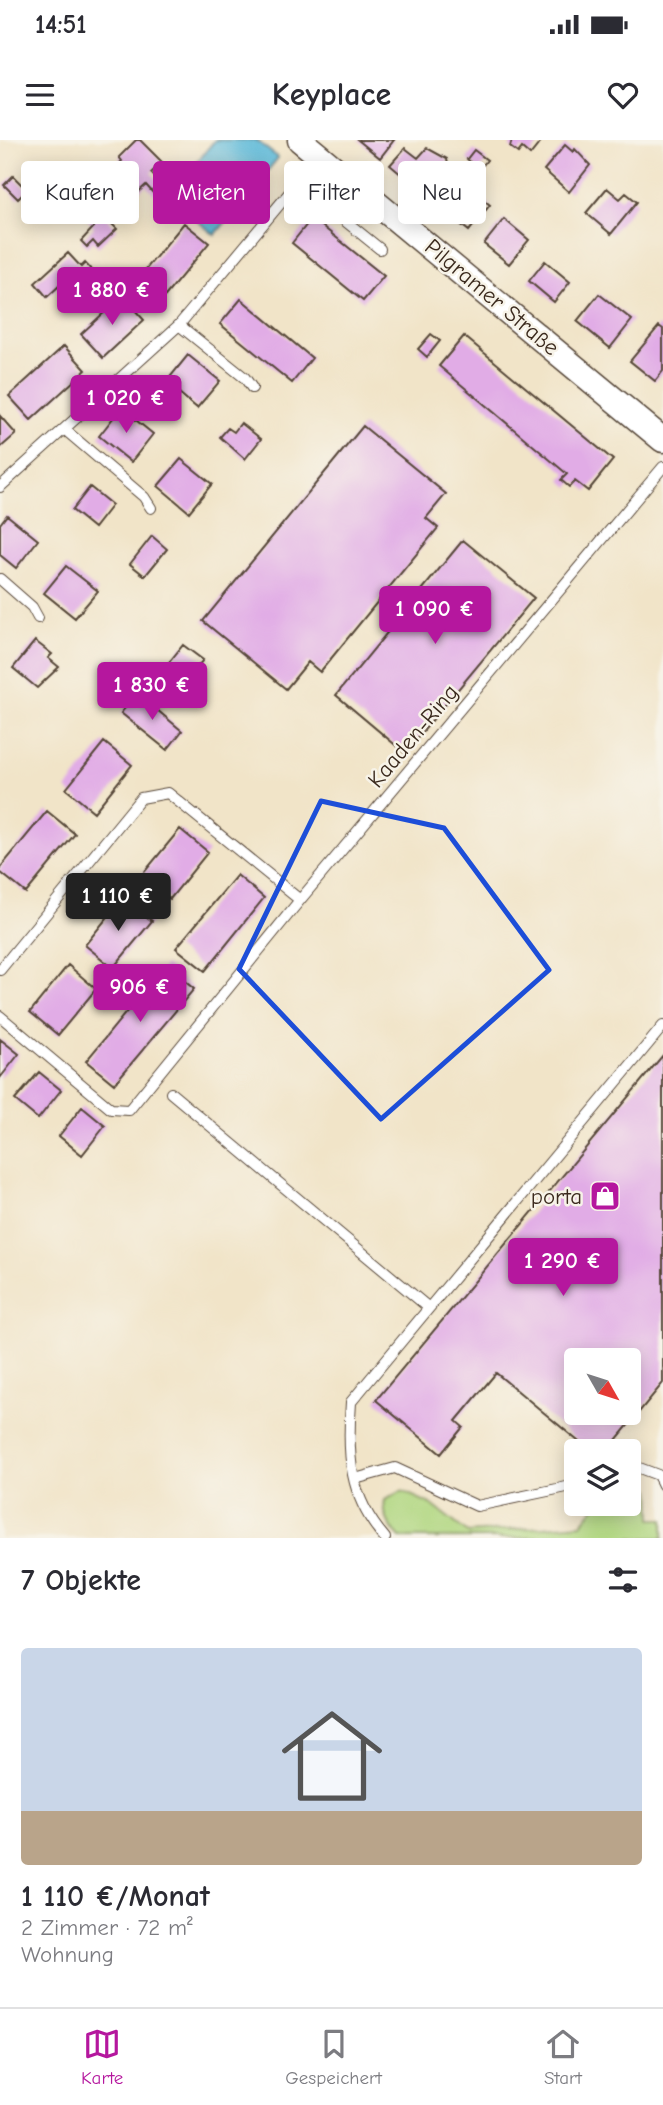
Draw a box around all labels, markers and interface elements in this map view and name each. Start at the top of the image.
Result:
text: 14:51 [35,10,87,40]
icon: menu [21,76,59,114]
text: Keyplace [272,76,391,113]
icon: heart [604,76,642,114]
chip: Kaufen [21,161,139,224]
chip: Mieten [153,161,270,224]
chip: Filter [284,161,384,224]
chip: Neu [398,161,486,224]
street label: Pilgramer Straße [419,233,565,361]
pin: 1 880 € [47,268,177,327]
text: 1 880 € [73,276,151,303]
pin: 1 020 € [61,376,191,435]
text: 1 020 € [86,384,166,411]
pin: 1 090 € [370,587,500,646]
text: 1 090 € [395,595,475,622]
pin: 1 830 € [87,662,217,722]
text: 1 830 € [113,671,191,698]
street label: Kaaden-Ring [362,679,464,793]
pin: 1 110 € [53,874,183,933]
text: 1 110 € [82,882,154,909]
pin: 906 € [91,964,189,1024]
text: 906 € [109,973,171,1000]
shop icon: porta [588,1179,622,1213]
place label: porta [531,1183,582,1210]
pin: 1 290 € [498,1238,628,1298]
text: 1 290 € [524,1247,602,1274]
north arrow [564,1348,640,1424]
map controls [564,1348,641,1516]
button: layers [564,1439,641,1516]
icon: filters [604,1561,642,1599]
text: 7 Objekte [21,1563,141,1598]
icon: home [269,1693,395,1819]
text: 1 110 €/Monat [21,1879,210,1914]
text: 2 Zimmer · 72 m² [21,1914,193,1941]
text: Wohnung [21,1941,114,1968]
tab: Karte [81,2025,123,2089]
tab: Gespeichert [285,2025,382,2089]
tab: Start [544,2025,582,2089]

